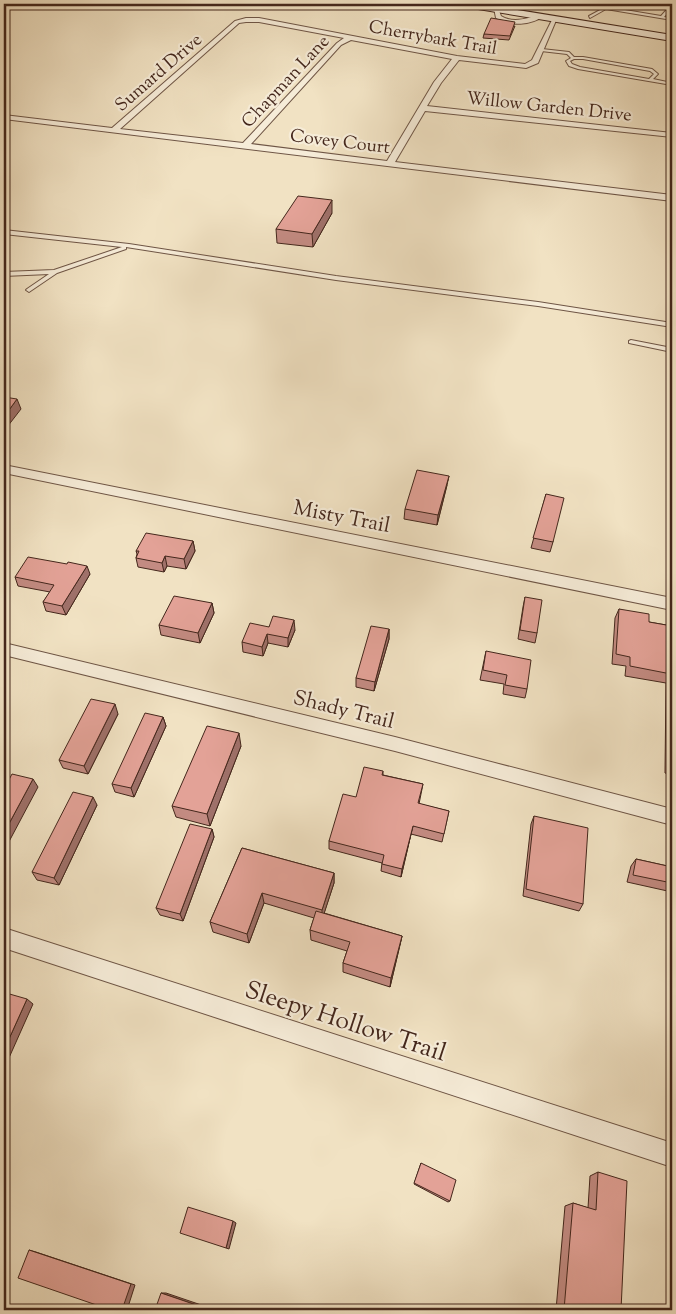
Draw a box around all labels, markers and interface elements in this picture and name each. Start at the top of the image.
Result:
street label: Cherrybark Trail [366,15,499,63]
street label: Sumard Drive [110,28,209,119]
street label: Chapman Lane [236,30,337,135]
street label: Willow Garden Drive [465,86,633,130]
street label: Covey Court [288,124,391,162]
street label: Misty Trail [291,494,393,542]
street label: Shady Trail [290,684,397,738]
street label: Sleepy Hollow Trail [240,973,450,1072]

